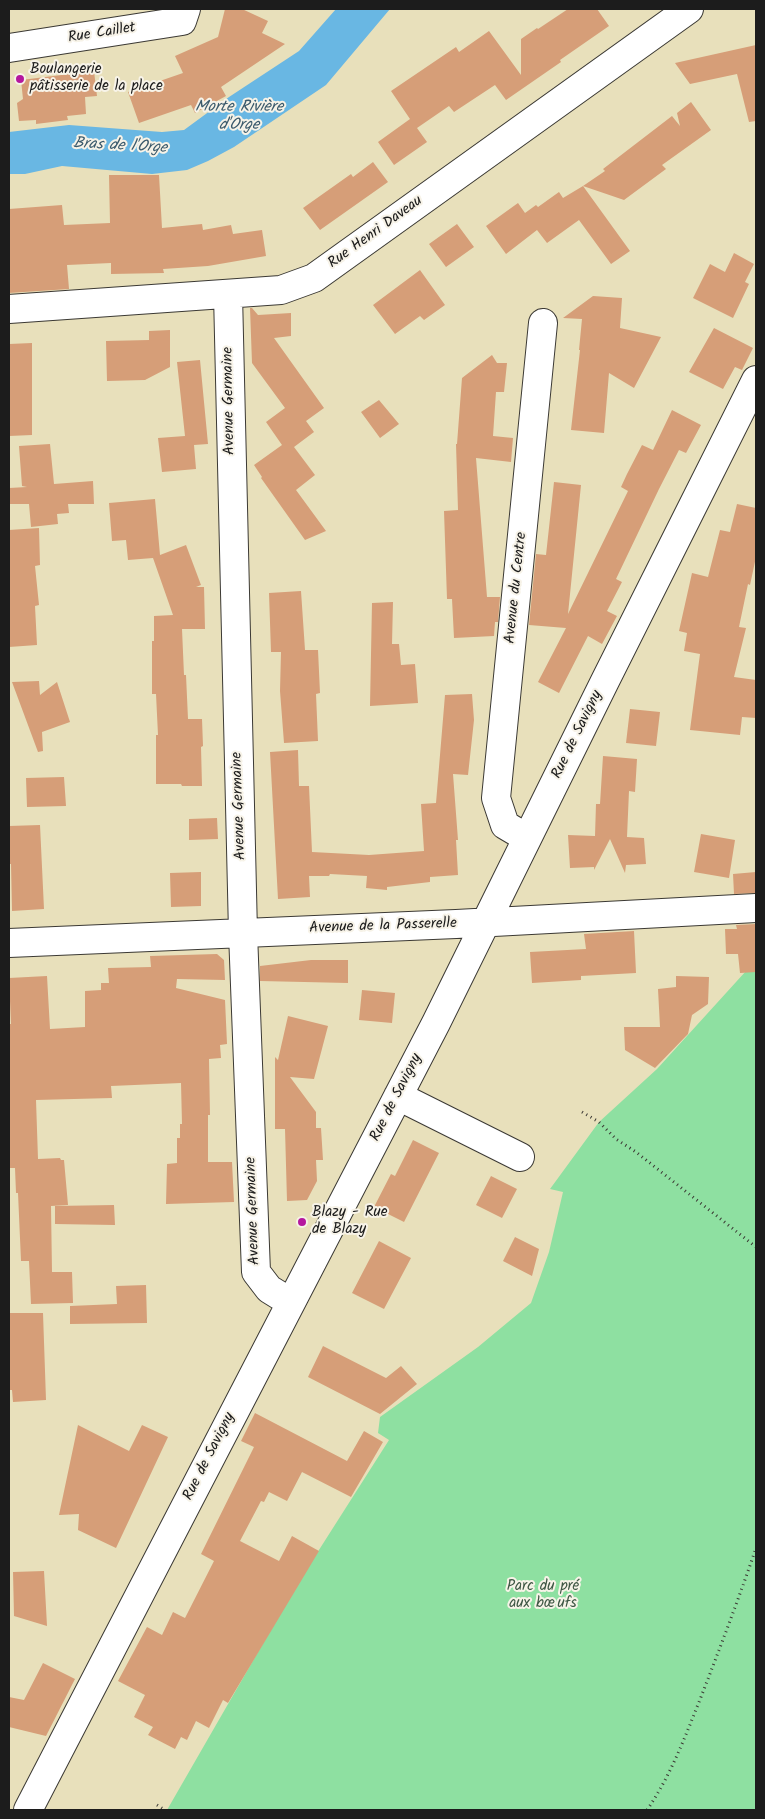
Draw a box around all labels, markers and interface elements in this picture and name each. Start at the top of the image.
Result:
street label: Rue Caillet [67,20,137,48]
place label: Boulangerie pâtisserie de la place [30,61,163,96]
marker: Boulangerie pâtisserie de la place [14,73,26,85]
water label: Morte Rivière d'Orge [195,98,283,136]
water label: Bras de l'Orge [73,135,167,159]
street label: Rue Henri Daveau [325,193,427,273]
street label: Avenue Germaine [220,347,240,455]
street label: Avenue du Centre [502,531,532,645]
street label: Rue de Savigny [549,688,607,782]
street label: Avenue Germaine [229,752,251,860]
street label: Avenue de la Passerelle [309,915,457,939]
street label: Rue de Savigny [367,1051,427,1145]
street label: Avenue Germaine [243,1157,265,1265]
place label: Blazy - Rue de Blazy [312,1204,388,1239]
marker: Blazy - Rue de Blazy [296,1216,308,1228]
street label: Rue de Savigny [180,1410,240,1504]
park label: Parc du pré aux bœufs [507,1578,579,1613]

